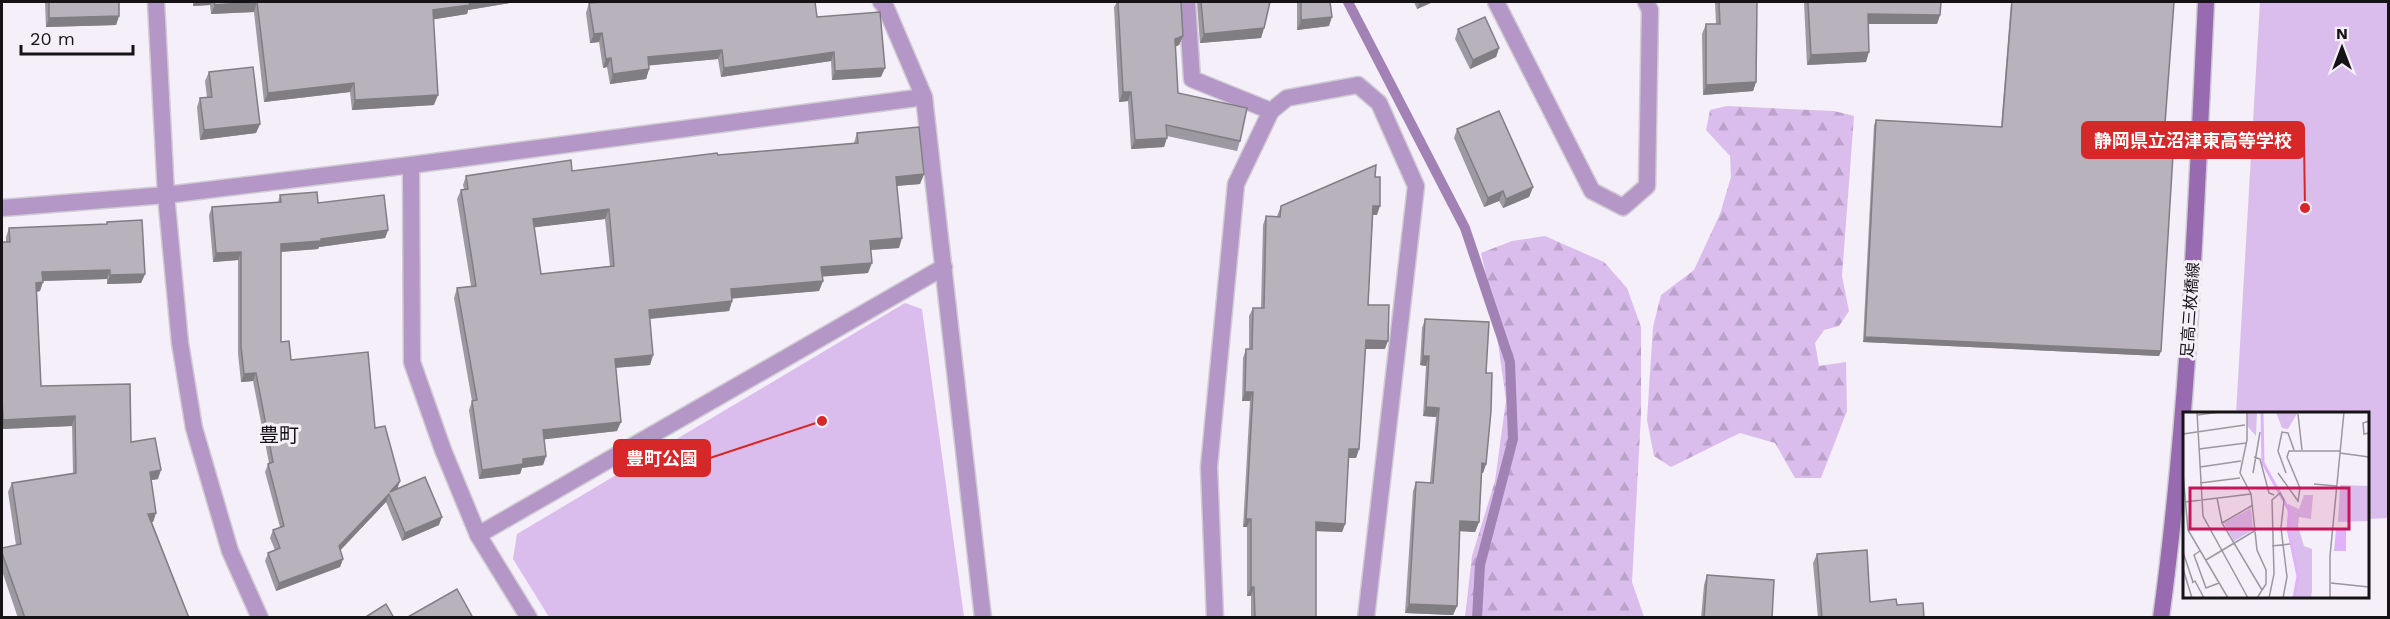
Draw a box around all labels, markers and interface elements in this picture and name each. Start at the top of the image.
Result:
scale bar [21,18,134,56]
north arrow [2312,18,2372,78]
text: N [2336,24,2348,43]
text: 20 m [30,28,75,49]
callout: 静岡県立沼津東高等学校 [2082,122,2304,158]
text: 静岡県立沼津東高等学校 [2094,130,2292,151]
street label: 足高三枚橋線 [2177,261,2203,359]
inset map [2183,412,2369,598]
district label: 豊町 [259,423,299,447]
callout: 豊町公園 [614,440,710,476]
text: 豊町公園 [626,448,698,469]

